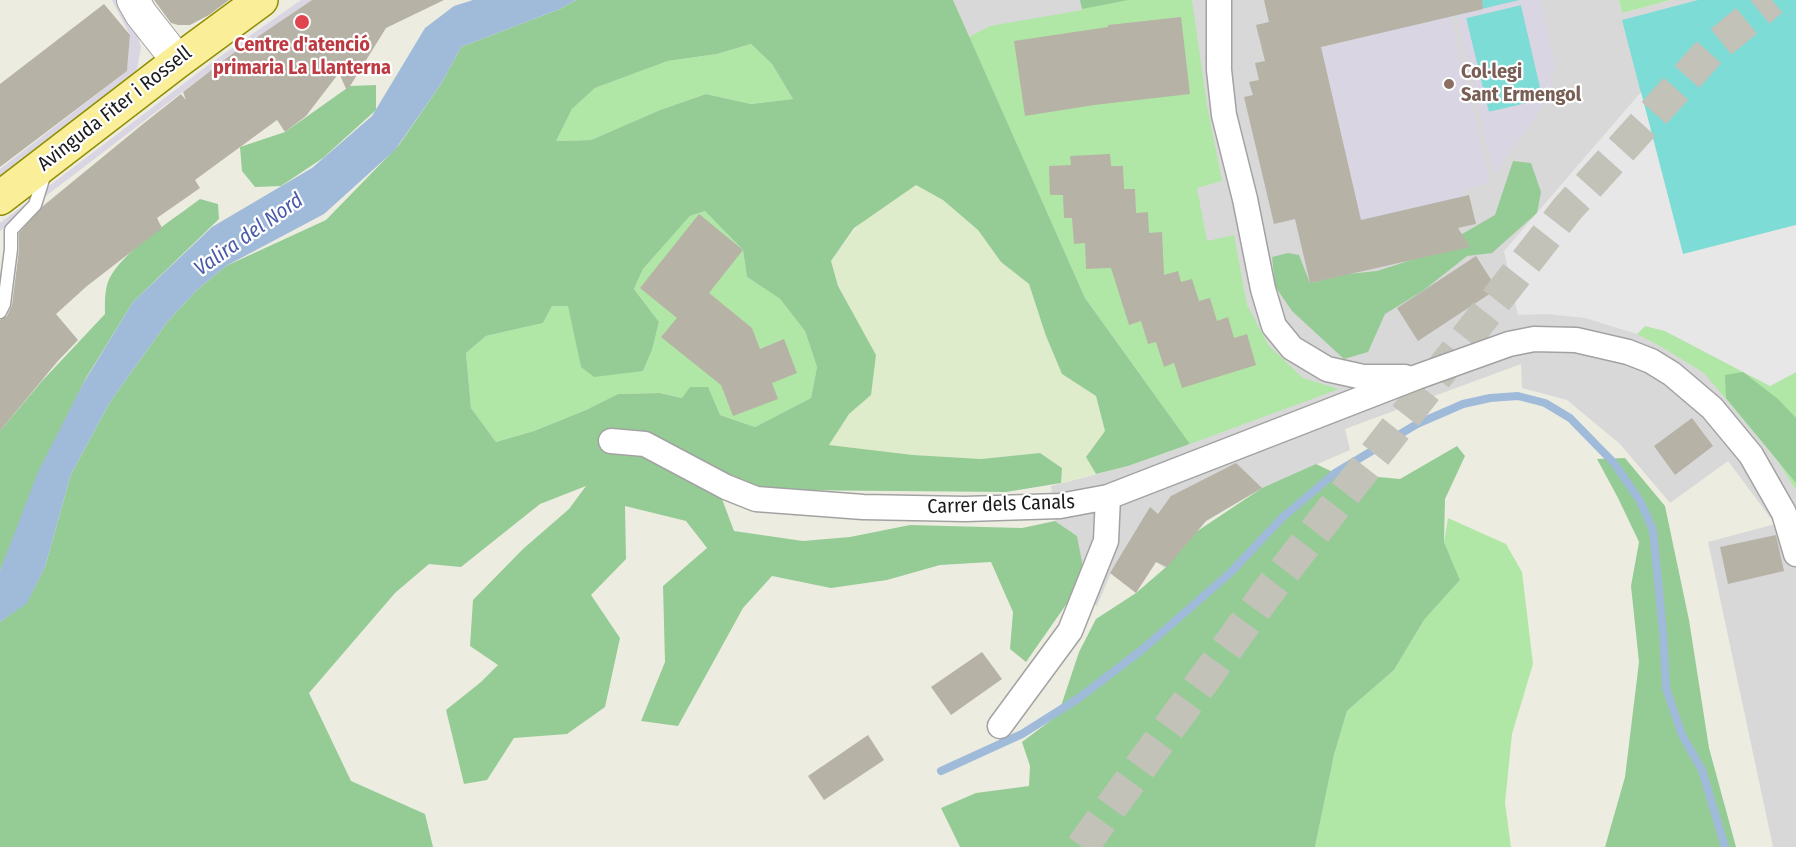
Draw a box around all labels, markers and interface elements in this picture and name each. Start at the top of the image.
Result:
marker: Centre d'atenció primaria La Llanterna [293,13,311,31]
place label: Centre d'atenció primaria La Llanterna [213,33,391,80]
street label: Avinguda Fiter i Rossell [33,41,197,177]
place label: Col·legi Sant Ermengol [1461,60,1581,107]
marker: Col·legi Sant Ermengol [1442,77,1456,91]
water label: Valira del Nord [190,188,308,282]
street label: Carrer dels Canals [927,490,1075,520]

